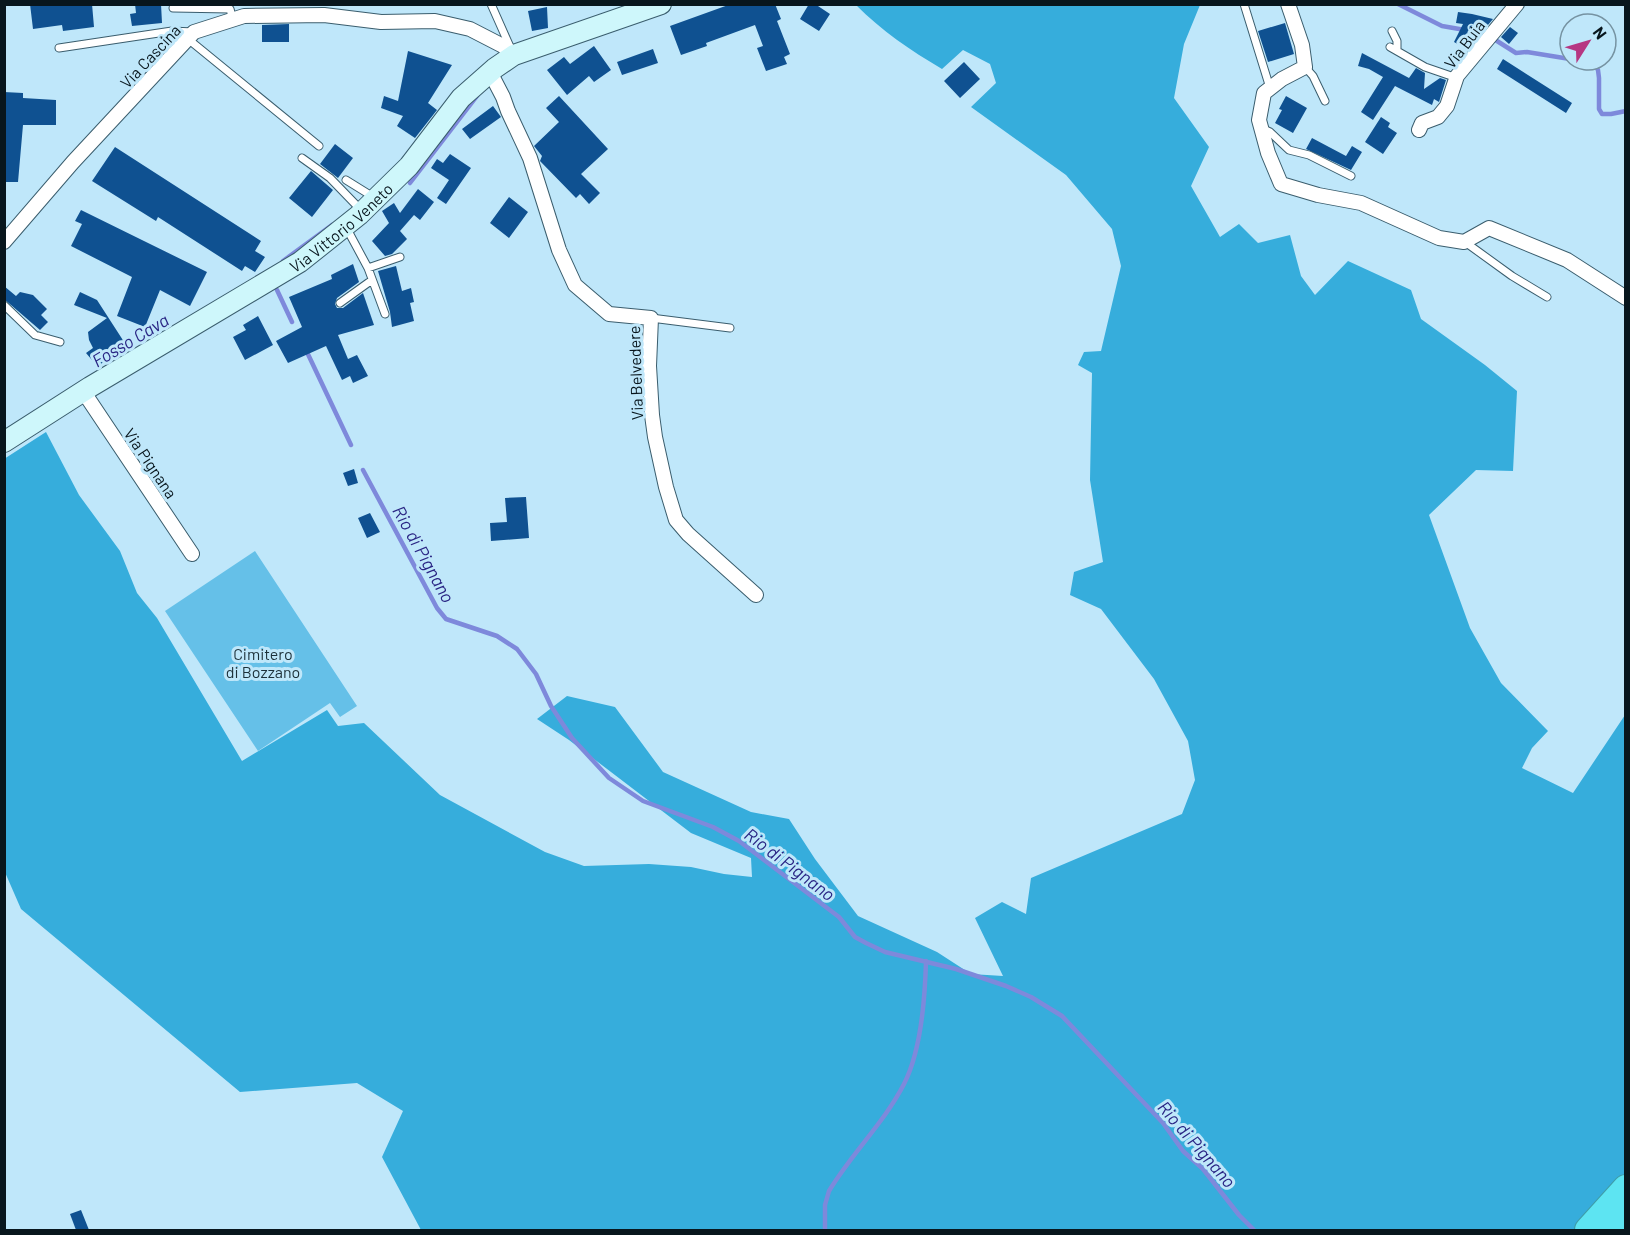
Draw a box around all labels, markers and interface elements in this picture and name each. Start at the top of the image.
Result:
north arrow [1558,12,1618,72]
street label: Via Buia [1440,16,1488,72]
street label: Via Cascina [116,20,184,92]
text: N [1590,23,1611,43]
street label: Via Vittorio Veneto [286,178,396,276]
water label: Fosso Cava [88,309,172,371]
street label: Via Belvedere [624,325,646,421]
street label: Via Pignana [121,424,181,502]
water label: Rio di Pignano [388,502,460,606]
park label: Cimitero di Bozzano [226,644,300,681]
water label: Rio di Pignano [740,823,840,905]
water label: Rio di Pignano [1153,1096,1241,1192]

